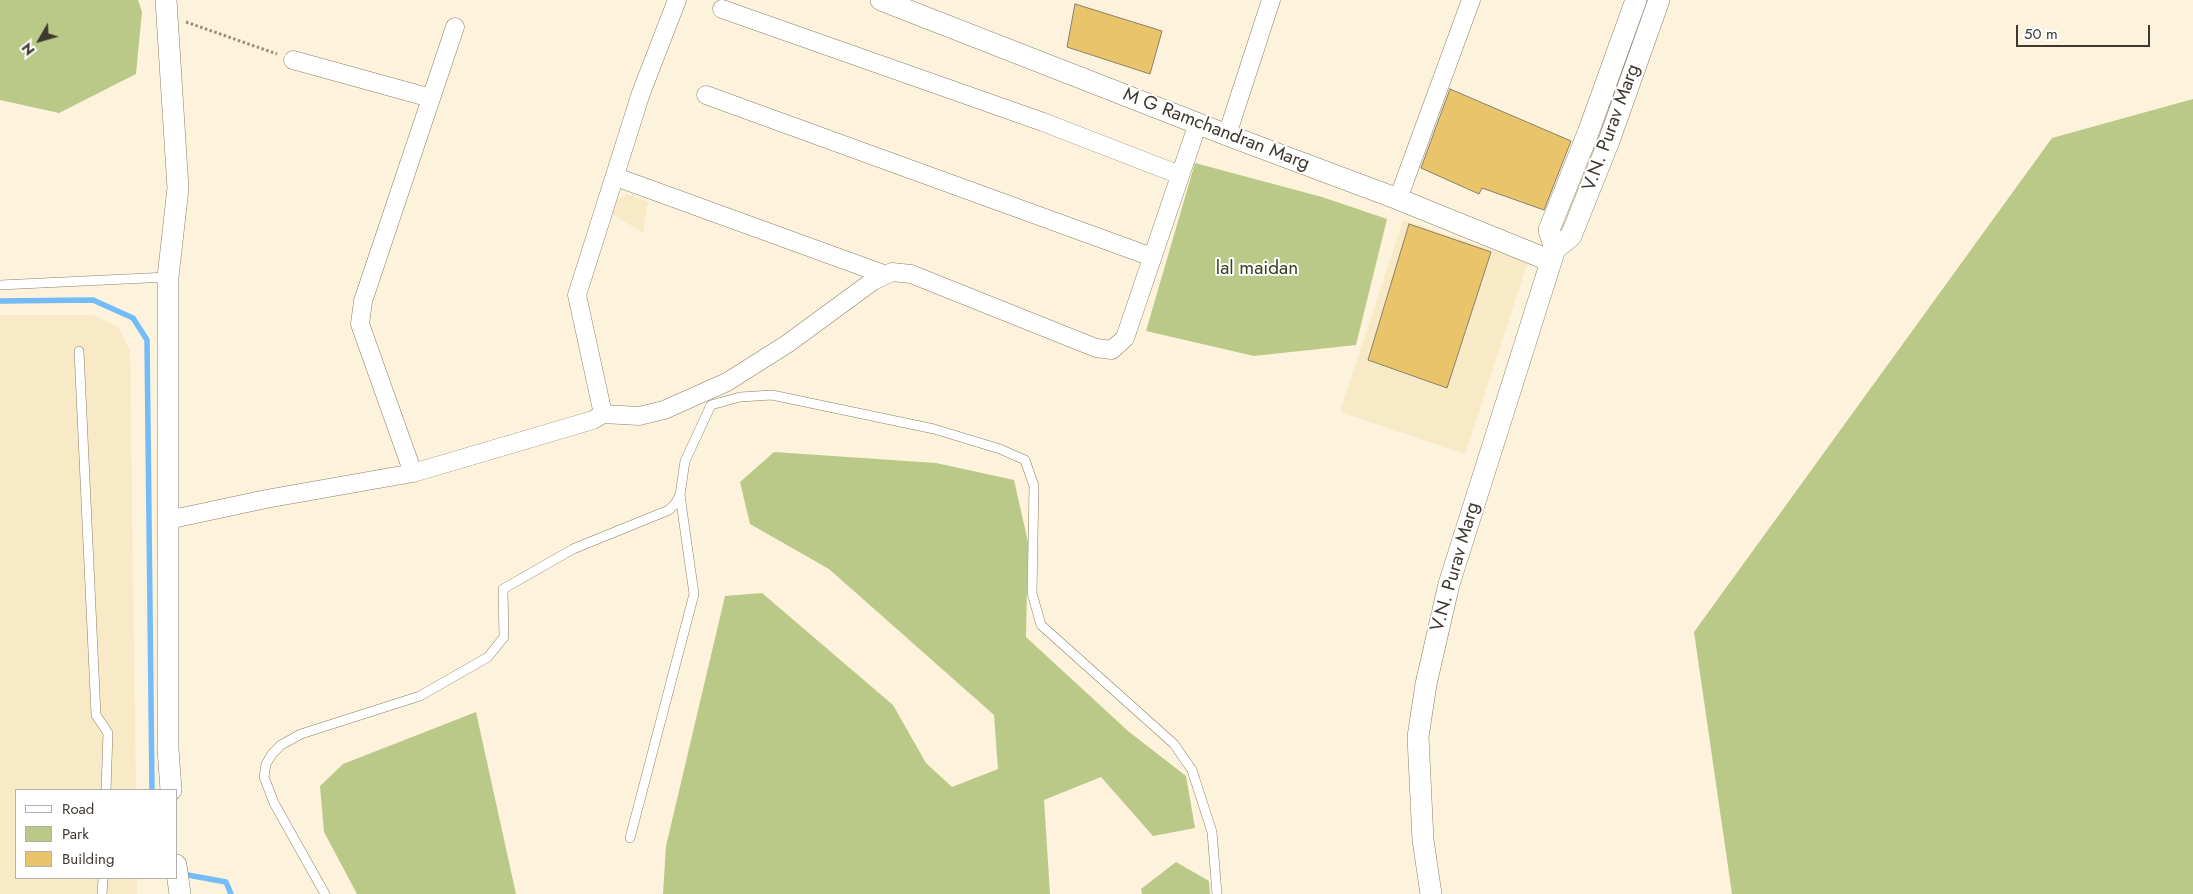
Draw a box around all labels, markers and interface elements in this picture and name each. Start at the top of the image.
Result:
north arrow [15,15,65,65]
scale bar [2018,15,2152,47]
text: 50 m [2024,23,2058,45]
text: N [17,39,39,60]
street label: V.N. Purav Marg [1578,61,1646,195]
street label: M G Ramchandran Marg [1119,84,1313,176]
park label: lal maidan [1216,258,1298,280]
street label: V.N. Purav Marg [1427,500,1485,634]
legend [15,789,178,879]
text: Road [62,798,94,820]
text: Park [62,823,89,845]
text: Building [62,848,114,870]

